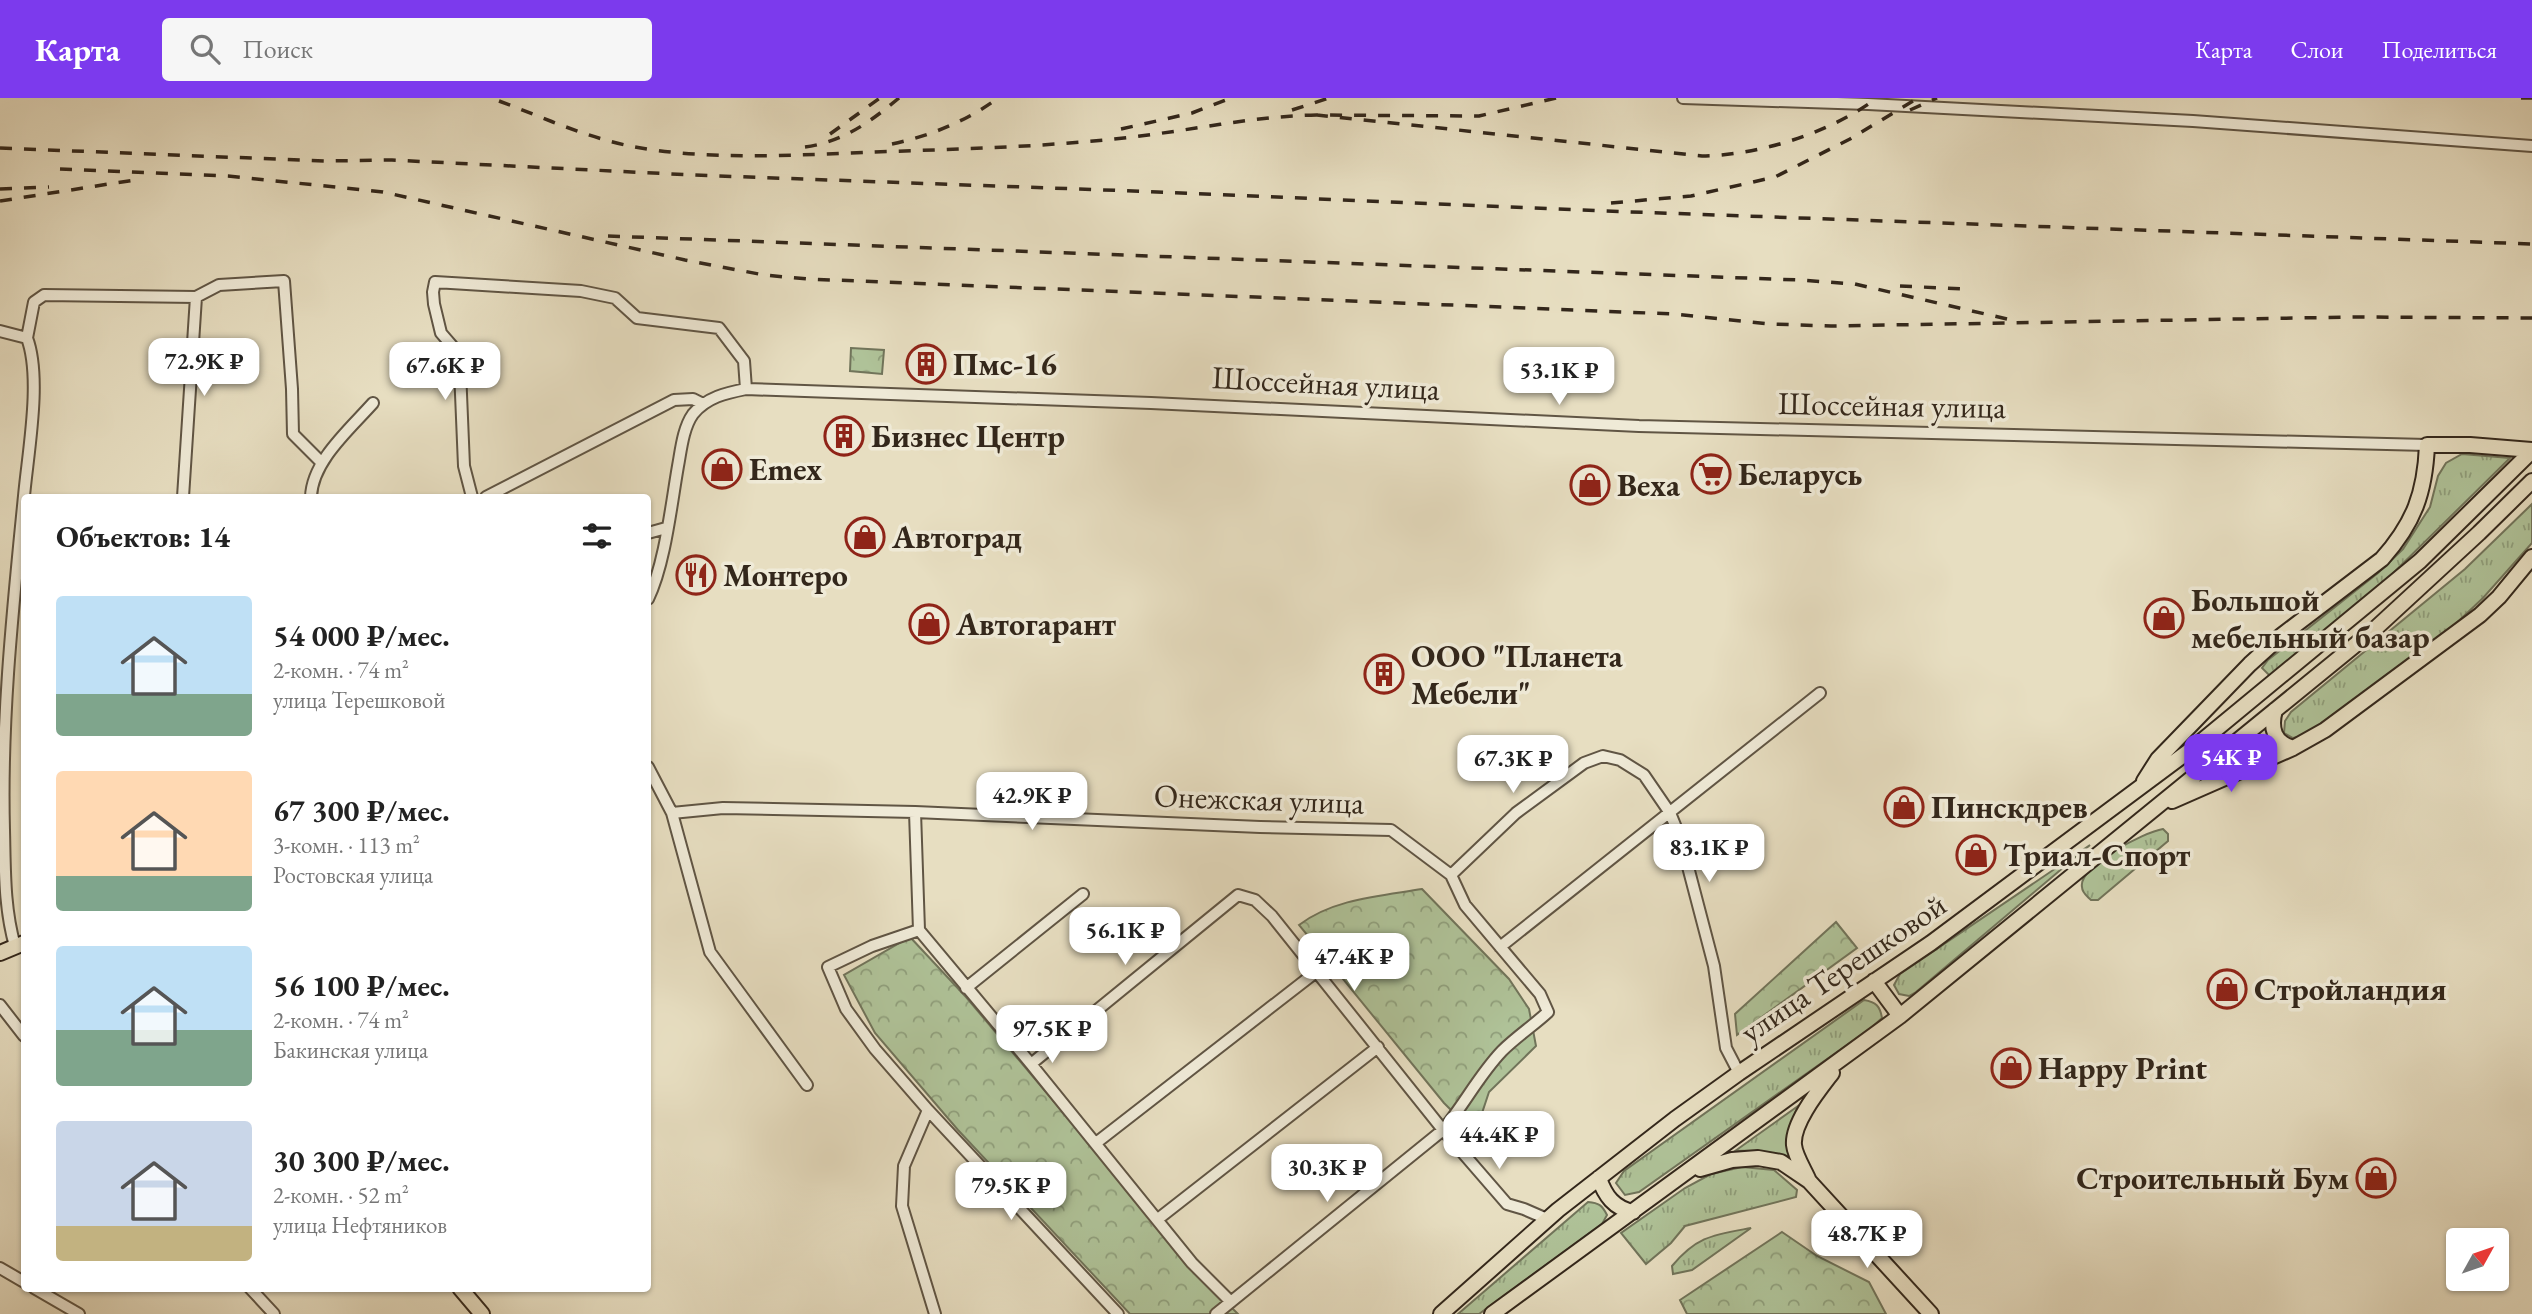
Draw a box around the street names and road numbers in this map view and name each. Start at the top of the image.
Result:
street label: Шоссейная улица [1211,356,1441,410]
street label: Шоссейная улица [1778,382,2007,428]
street label: Онежская улица [1153,774,1365,824]
street label: улица Терешковой [1732,884,1954,1052]

